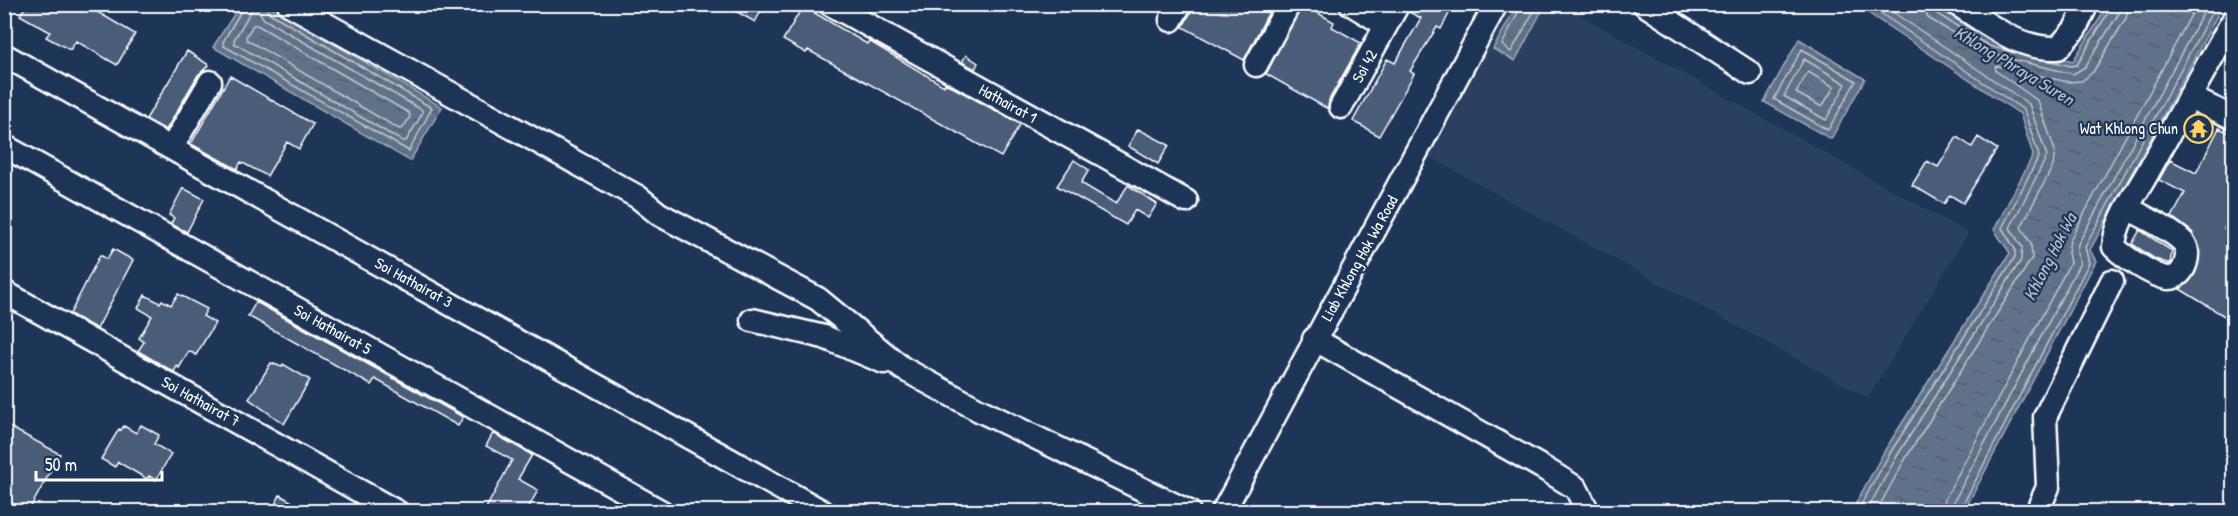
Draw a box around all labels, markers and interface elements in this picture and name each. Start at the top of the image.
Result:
water label: Khlong Phraya Suren [1950,20,2081,112]
street label: Soi 42 [1346,45,1382,86]
street label: Hathairat 1 [975,78,1041,128]
temple icon: Wat Khlong Chun [2183,112,2215,144]
place label: Wat Khlong Chun [2080,117,2178,139]
street label: Liab Khlong Hok Wa Road [1315,191,1403,325]
water label: Khlong Hok Wa [2017,207,2083,305]
street label: Soi Hathairat 3 [371,252,457,312]
street label: Soi Hathairat 5 [290,299,376,359]
street label: Soi Hathairat 7 [158,370,244,432]
scale bar [36,444,162,482]
text: 50 m [45,452,77,477]

